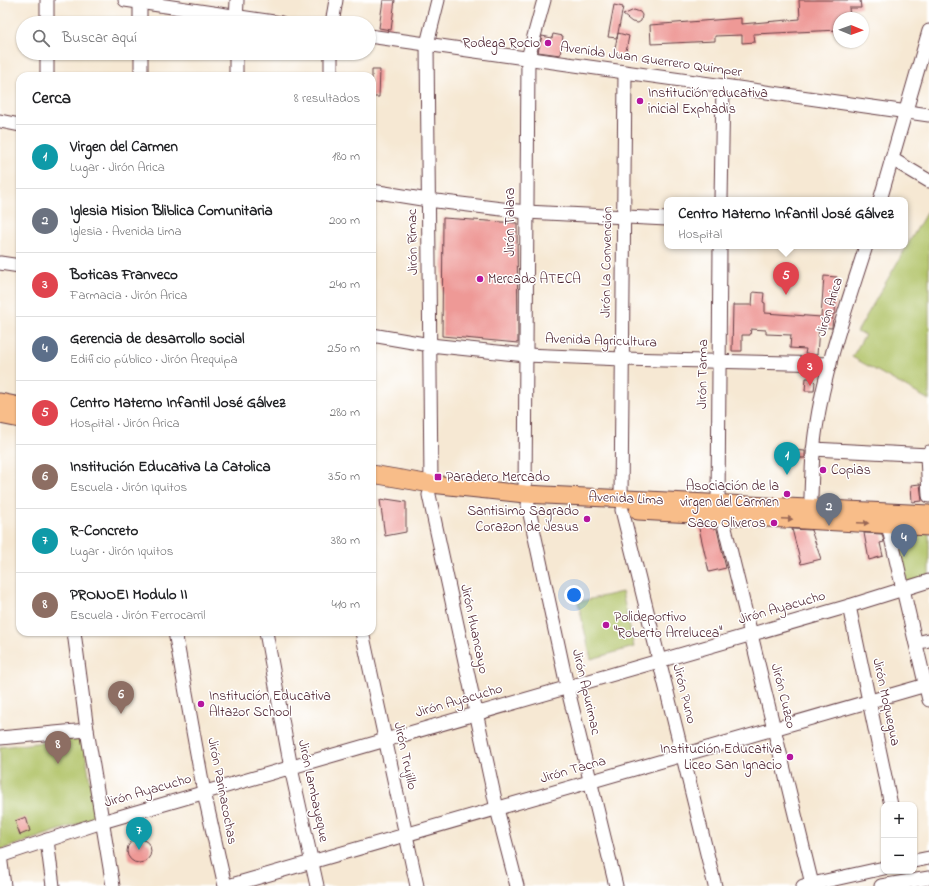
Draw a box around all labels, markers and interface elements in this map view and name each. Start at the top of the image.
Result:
north arrow [833,12,869,48]
search box [16,16,376,60]
icon: search [30,27,52,49]
text: Buscar aquí [62,27,137,49]
place label: Rodega Rocio [462,33,540,55]
street label: Avenida Juan Guerrero Quimper [559,37,744,83]
marker: Rodega Rocio [543,38,553,48]
place label: Institución educativa inicial Exphadis [648,83,768,120]
text: Cerca [32,86,71,111]
text: 8 resultados [294,89,360,108]
marker: Institución educativa inicial Exphadis [635,96,645,106]
text: Virgen del Carmen [70,136,178,158]
text: 1 [43,147,47,166]
text: 180 m [332,147,360,166]
text: Lugar · Jirón Arica [70,158,165,177]
street label: Jirón Talara [500,188,521,256]
popup [664,197,908,249]
text: Iglesia Mision Bliblica Comunitaria [70,200,273,222]
text: Centro Materno Infantil José Gálvez [678,203,894,225]
street label: Jirón La Convención [596,206,618,318]
street label: Jirón Rímac [402,208,424,275]
text: 2 [42,211,48,230]
text: 200 m [329,211,360,230]
text: Iglesia · Avenida Lima [70,222,181,241]
text: Hospital [678,225,722,244]
pin: 5 [773,262,799,295]
text: Boticas Franveco [70,264,178,286]
place label: Mercado ATECA [488,269,581,290]
marker: Mercado ATECA [475,274,485,284]
text: 3 [42,275,48,294]
text: 240 m [329,275,360,294]
street label: Jirón Arica [811,275,849,339]
text: Farmacia · Jirón Arica [70,286,187,305]
text: Gerencia de desarrollo social [70,328,245,350]
street label: Avenida Agricultura [545,329,657,354]
text: 4 [42,339,48,358]
text: 250 m [327,339,360,358]
street label: Jirón Tarma [692,339,714,409]
text: Edificio público · Jirón Arequipa [70,350,238,369]
pin: 3 [797,353,823,386]
text: Centro Materno Infantil José Gálvez [70,392,286,414]
text: 5 [41,403,49,422]
text: 280 m [330,403,360,422]
text: Hospital · Jirón Arica [70,414,180,433]
pin: 1 [774,442,800,475]
text: Institución Educativa La Catolica [70,456,270,478]
place label: Copias [831,460,871,481]
marker: Copias [818,465,828,475]
text: 6 [42,467,48,486]
text: 350 m [328,467,360,486]
place label: Paradero Mercado [446,467,550,488]
marker: Paradero Mercado [433,472,443,482]
place label: Asociación de la virgen del Carmen [680,476,779,514]
text: Escuela · Jirón Iquitos [70,478,187,497]
street label: Avenida Lima [588,487,664,511]
marker: Asociación de la virgen del Carmen [782,489,792,499]
pin: 2 [816,493,842,526]
place label: Santisimo Sagrado Corazon de Jesus [467,501,579,538]
place label: Saco Oliveros [688,513,766,534]
marker: Santisimo Sagrado Corazon de Jesus [582,514,592,524]
one-way arrow [781,516,793,523]
marker: Saco Oliveros [769,518,779,528]
text: R-Concreto [70,520,138,542]
one-way arrow [857,520,869,527]
pin: 4 [891,524,917,557]
text: 7 [42,531,48,550]
text: 380 m [331,531,360,550]
text: Lugar · Jirón Iquitos [70,542,173,561]
street label: Jirón Huancayo [453,582,494,676]
text: PRONOEI Modulo II [70,584,187,606]
your location [564,585,584,605]
street label: Jirón Ayacucho [736,586,828,631]
text: 8 [43,595,47,614]
text: 410 m [332,595,360,614]
text: Escuela · Jirón Ferrocarril [70,606,206,625]
place label: Polideportivo "Roberto Arrelucea" [614,607,723,644]
marker: Polideportivo "Roberto Arrelucea" [601,620,611,630]
street label: Jirón Apurimac [566,647,606,738]
street label: Jirón Moquegua [865,656,906,748]
street label: Jirón Cuzco [765,661,801,731]
street label: Jirón Puno [666,662,702,726]
street label: Jirón Ayacucho [413,679,505,724]
pin: 6 [108,681,134,714]
place label: Institución Educativa Altazor School [209,686,331,723]
marker: Institución Educativa Altazor School [196,699,206,709]
street label: Jirón Trujillo [388,720,422,792]
pin: 8 [45,731,71,764]
street label: Jirón Parinacochas [201,736,243,846]
street label: Jirón Lambayeque [291,738,334,845]
place label: Institución Educativa Liceo San Ignacio [660,739,782,777]
street label: Jirón Tacna [538,751,608,789]
marker: Institución Educativa Liceo San Ignacio [785,752,795,762]
street label: Jirón Ayacucho [102,769,194,814]
map controls [881,802,917,874]
button: + [881,802,917,838]
pin: 7 [126,817,152,850]
button: − [881,838,917,874]

